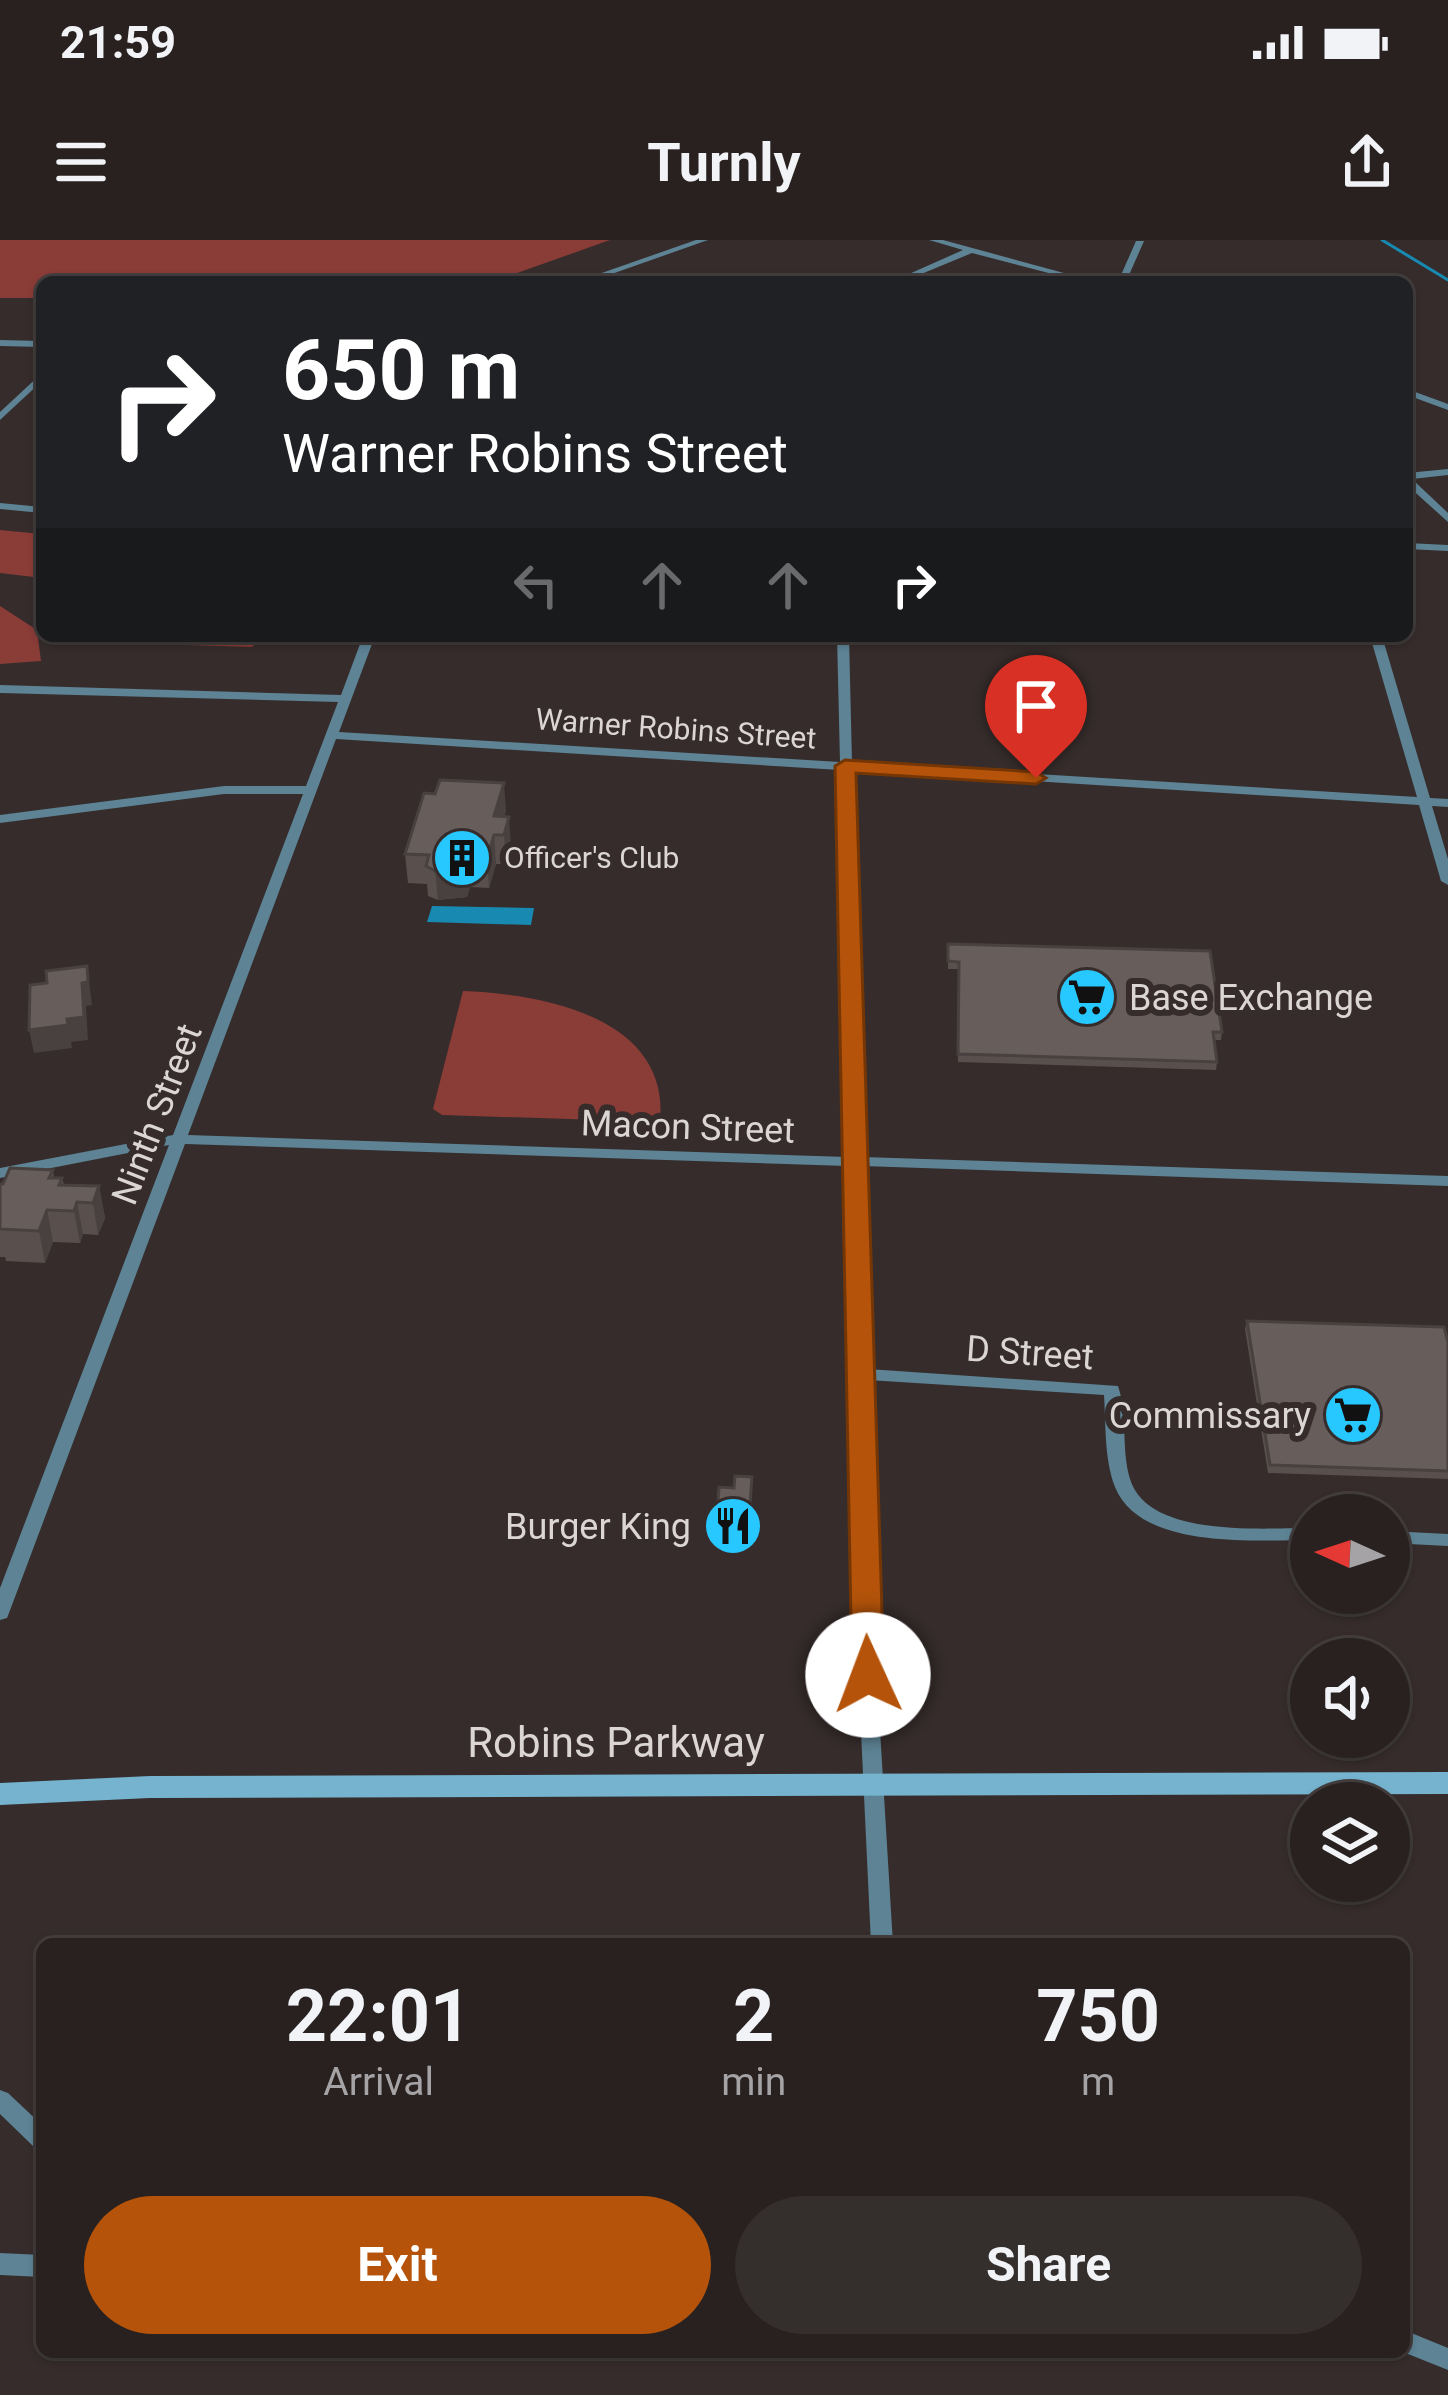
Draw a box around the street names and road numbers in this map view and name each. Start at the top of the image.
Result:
street label: Warner Robins Street [535,701,817,756]
street label: Ninth Street [103,1018,211,1210]
street label: Macon Street [580,1102,796,1152]
street label: D Street [965,1328,1095,1378]
street label: Robins Parkway [467,1718,765,1767]

